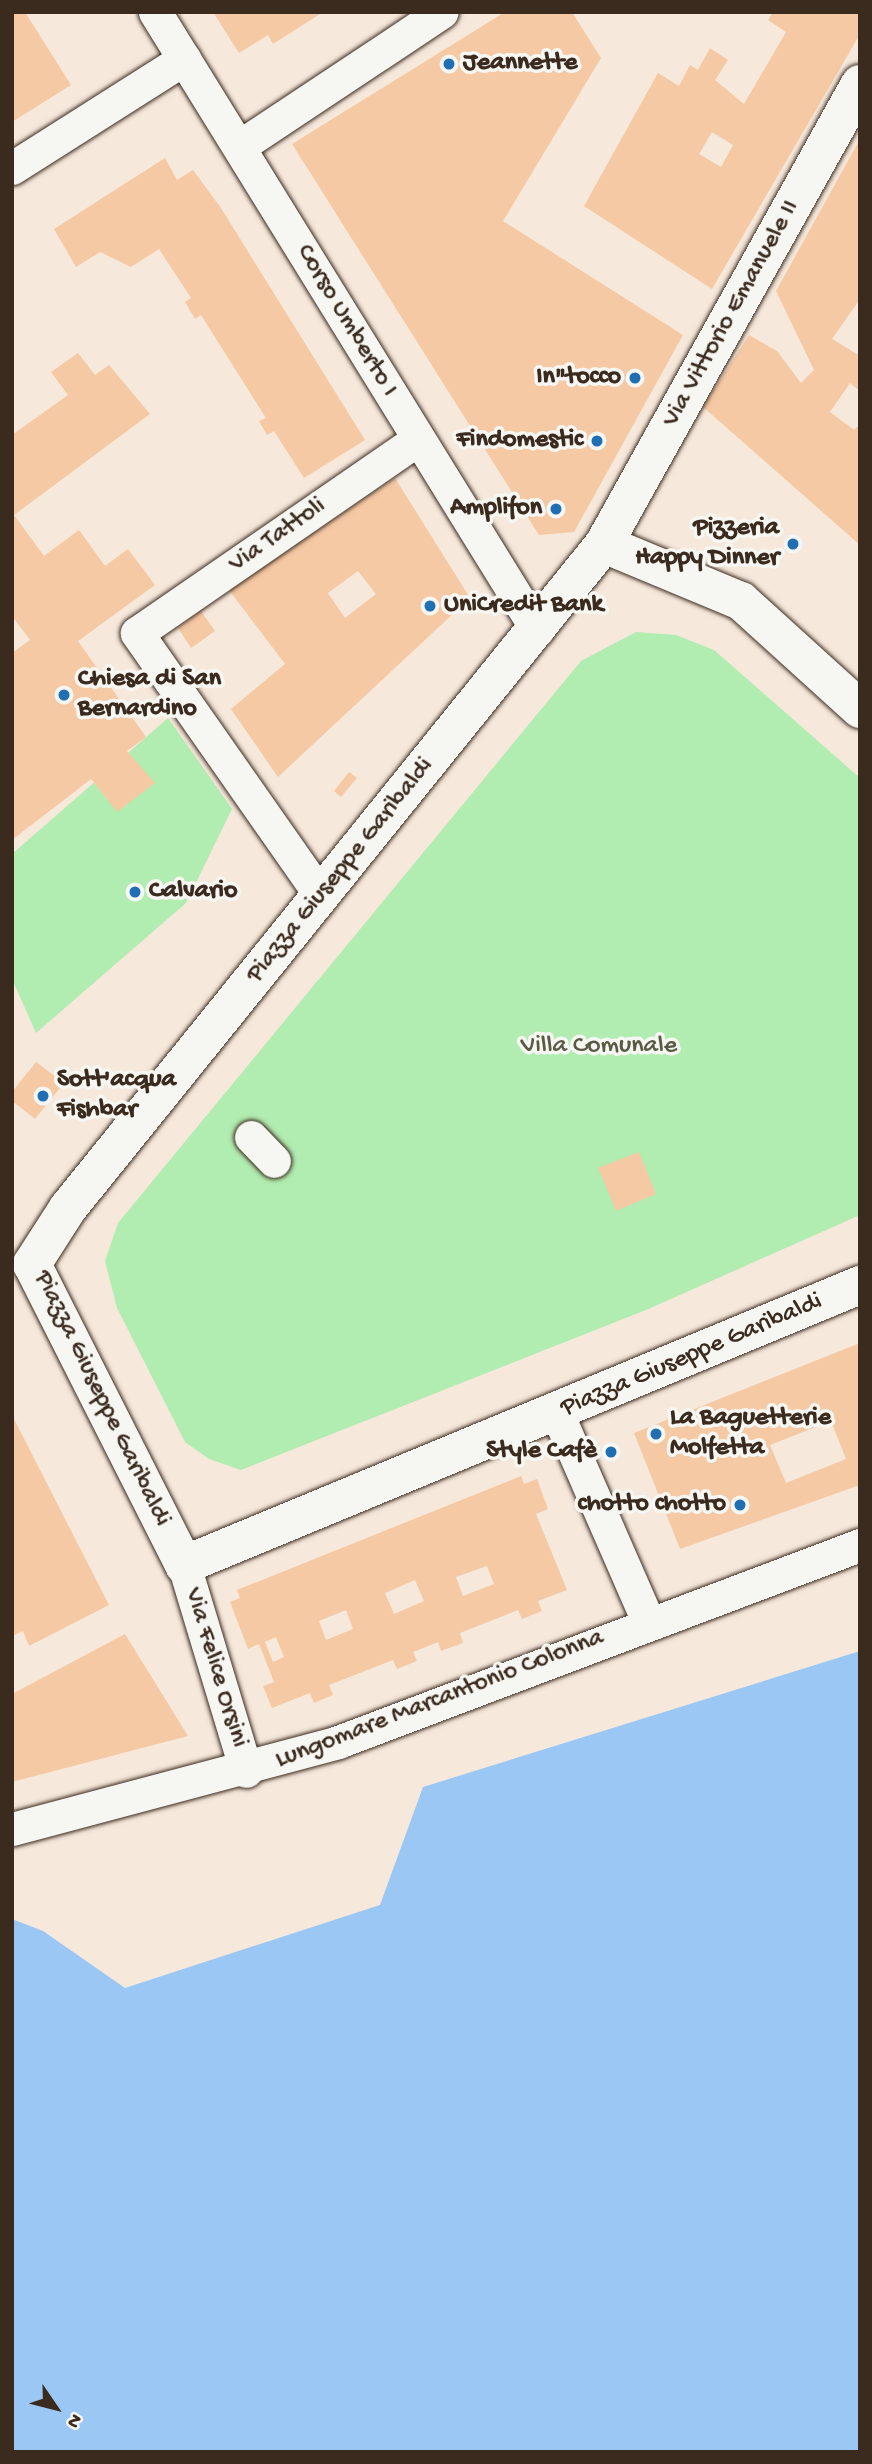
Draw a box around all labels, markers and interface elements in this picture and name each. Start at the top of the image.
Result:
place label: Jeannette [463,48,577,80]
marker: Jeannette [441,56,457,72]
street label: Via Vittorio Emanuele II [657,195,807,433]
street label: Corso Umberto I [288,239,404,403]
place label: In"tocco [536,362,621,394]
marker: In"tocco [627,370,643,386]
place label: Findomestic [456,425,583,457]
marker: Findomestic [589,433,605,449]
street label: Via Tattoli [224,491,332,581]
place label: Amplifon [450,493,542,525]
marker: Amplifon [548,501,564,517]
place label: Pizzeria Happy Dinner [635,513,779,574]
marker: Pizzeria Happy Dinner [785,536,801,552]
place label: UniCredit Bank [444,590,603,622]
marker: UniCredit Bank [422,598,438,614]
place label: Chiesa di San Bernardino [78,664,221,726]
marker: Chiesa di San Bernardino [56,687,72,703]
street label: Piazza Giuseppe Garibaldi [241,752,441,990]
place label: Calvario [149,876,237,908]
marker: Calvario [127,884,143,900]
park label: Villa Comunale [521,1031,677,1063]
place label: Sott'acqua Fishbar [57,1065,176,1126]
marker: Sott'acqua Fishbar [35,1088,51,1104]
street label: Piazza Giuseppe Garibaldi [25,1266,177,1532]
street label: Piazza Giuseppe Garibaldi [557,1287,827,1425]
place label: La Baguetterie Molfetta [670,1403,831,1464]
marker: La Baguetterie Molfetta [648,1426,664,1442]
place label: Style Cafè [486,1436,597,1468]
marker: Style Cafè [603,1444,619,1460]
place label: chotto chotto [578,1489,726,1521]
marker: chotto chotto [732,1497,748,1513]
street label: Via Felice Orsini [176,1584,254,1752]
street label: Lungomare Marcantonio Colonna [271,1623,609,1777]
north arrow [21,2373,91,2443]
text: N [61,2409,87,2432]

